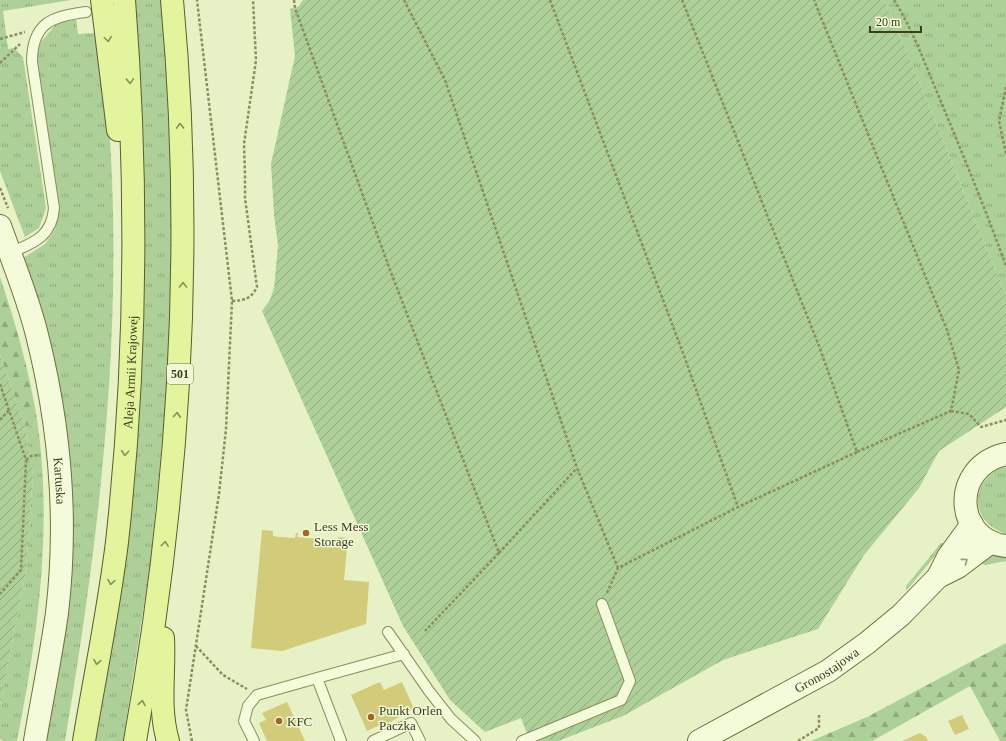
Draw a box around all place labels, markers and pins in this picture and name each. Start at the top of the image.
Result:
place label: Less Mess Storage [314,519,369,549]
marker: Less Mess Storage [301,528,311,538]
place label: Punkt Orlen Paczka [379,703,443,733]
marker: Punkt Orlen Paczka [366,712,376,722]
place label: KFC [287,714,312,729]
marker: KFC [274,716,284,726]

